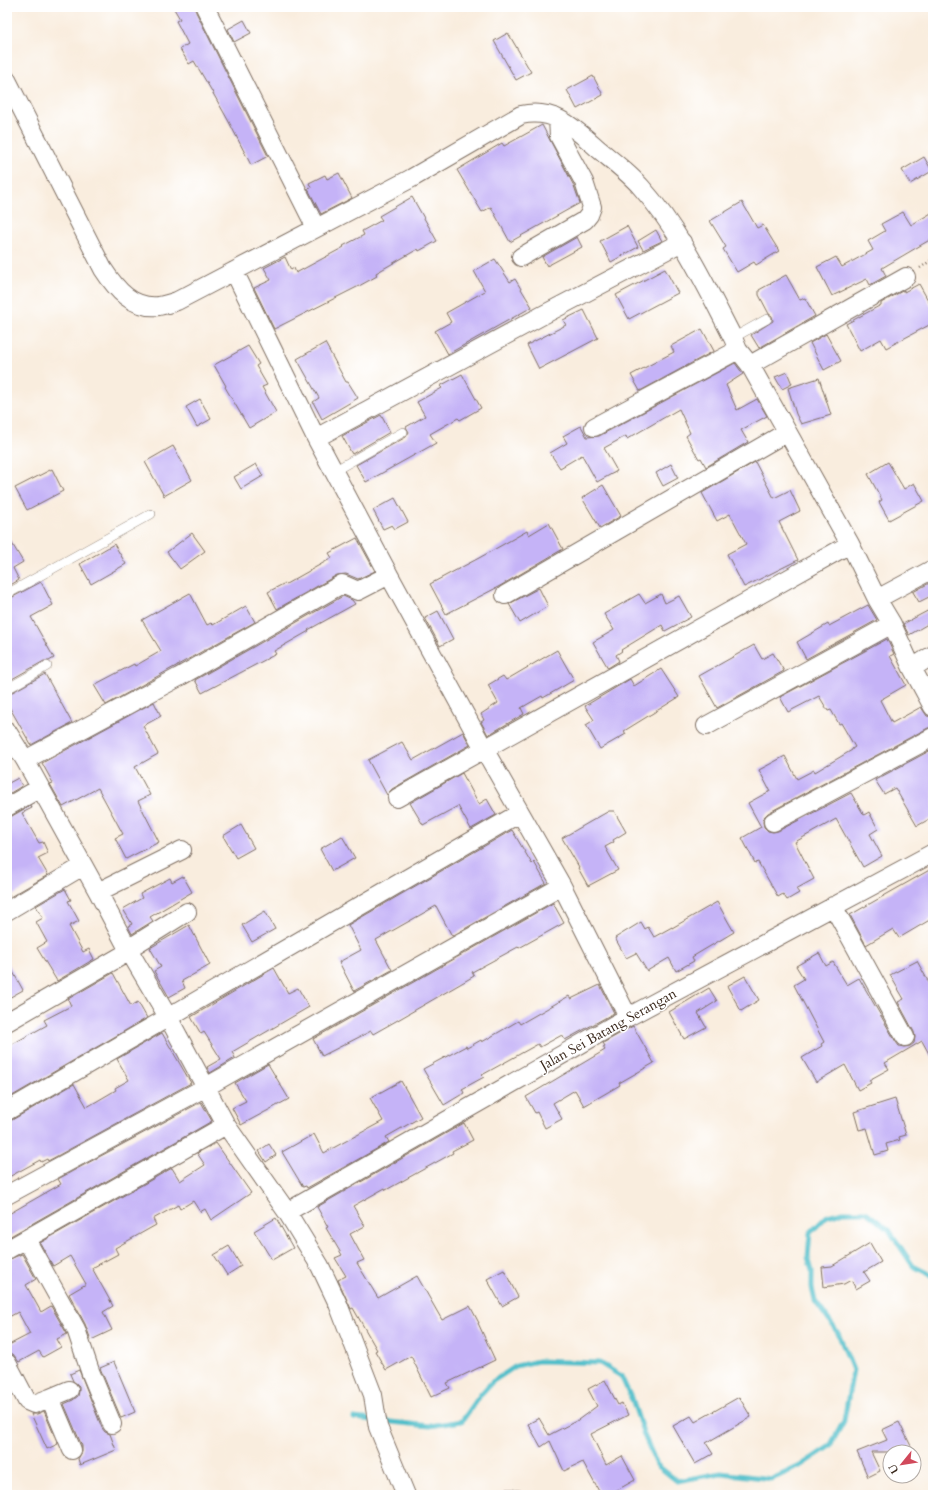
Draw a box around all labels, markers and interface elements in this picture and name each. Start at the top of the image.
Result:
street label: Jalan Sei Batang Serangan [535,984,680,1076]
north arrow [882,1444,922,1484]
text: U [885,1461,903,1476]

